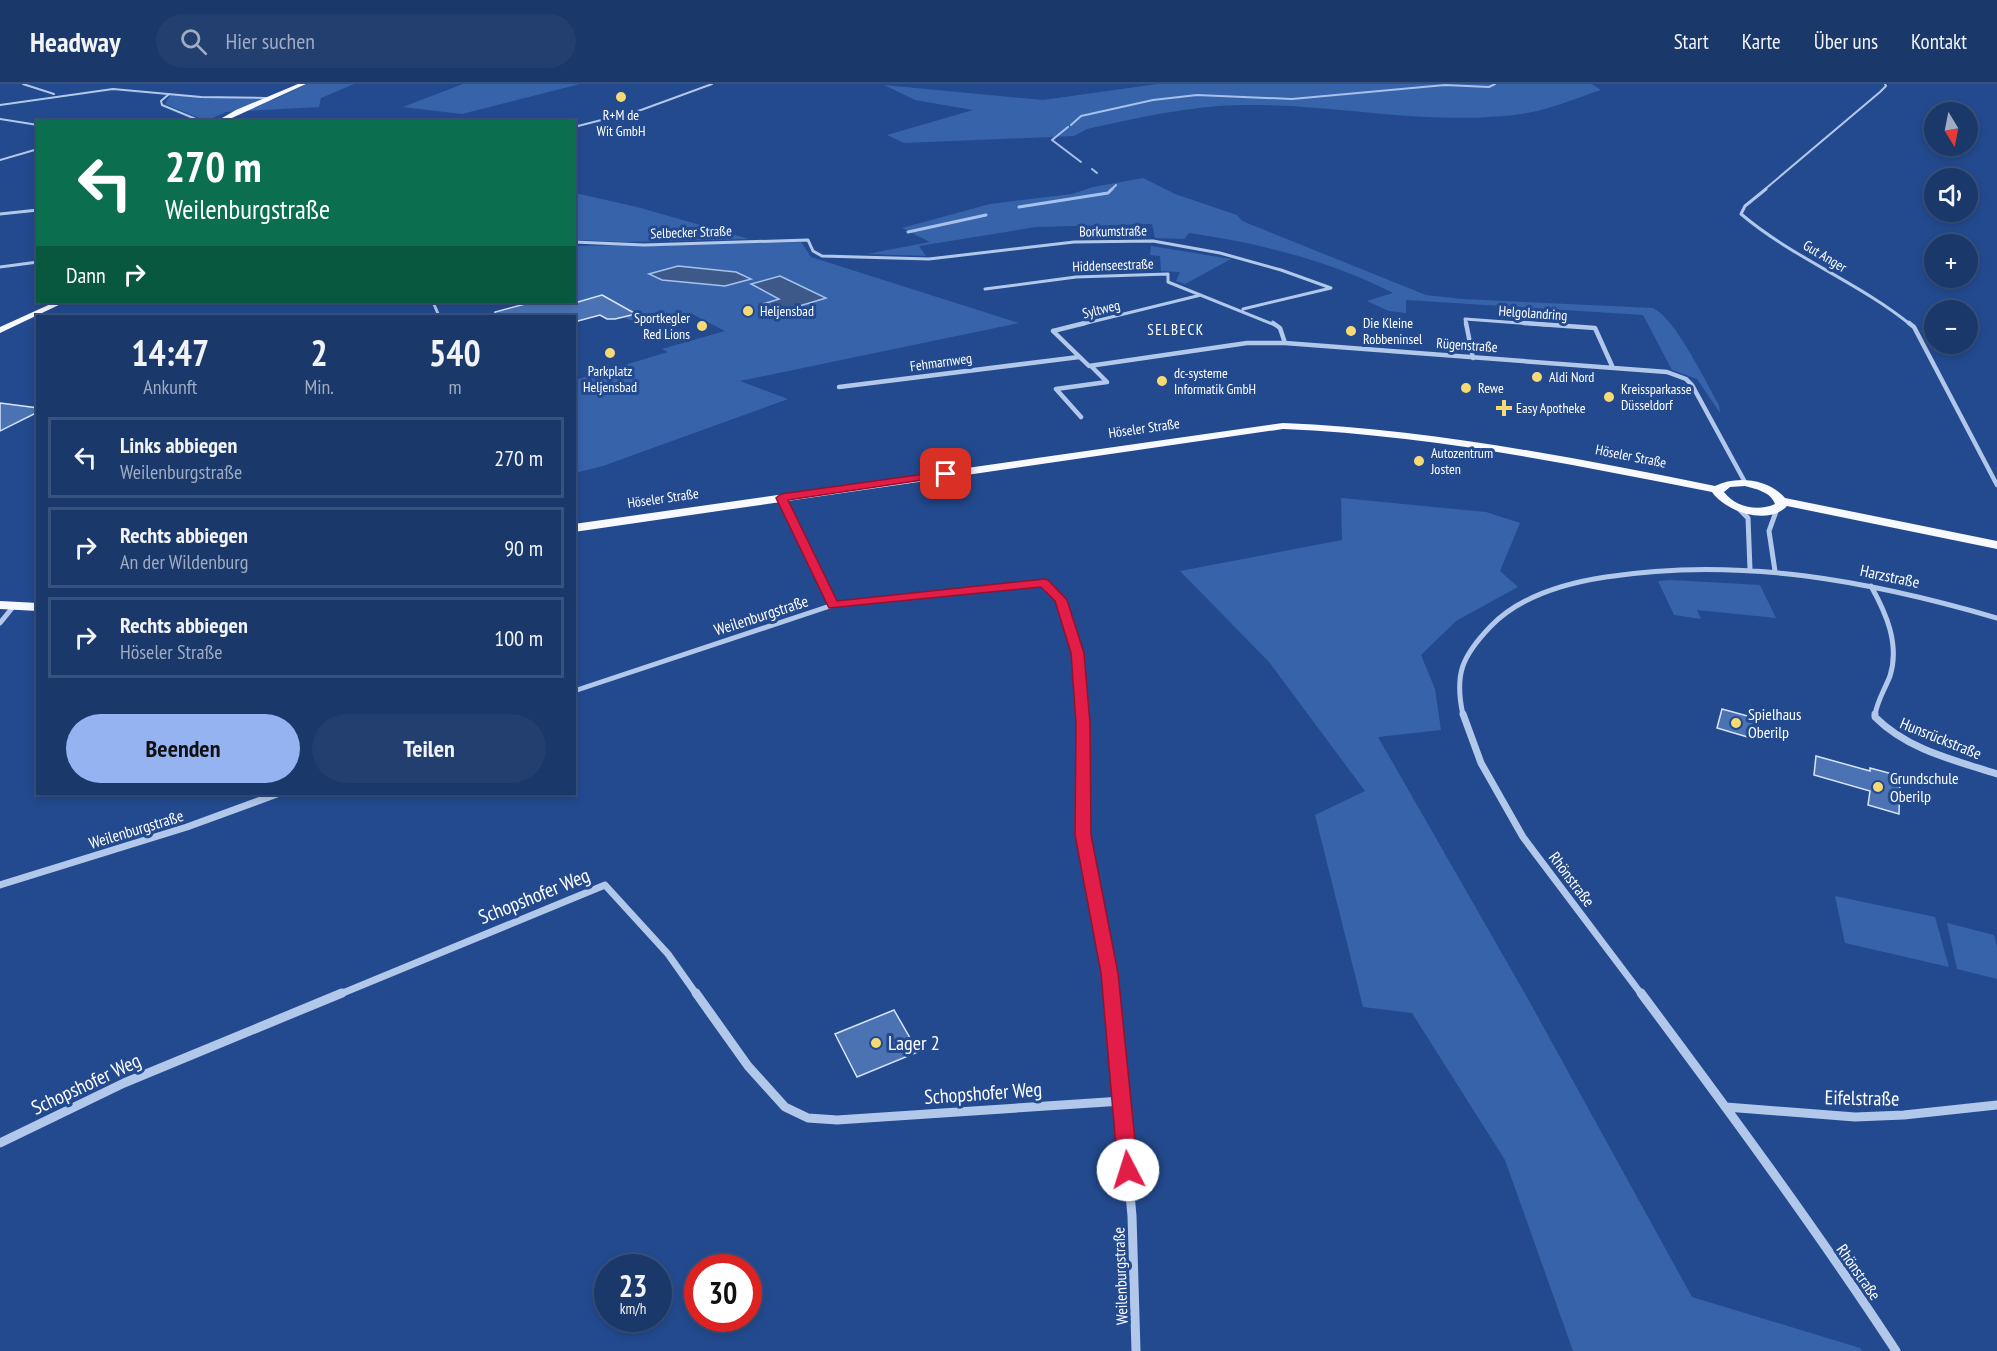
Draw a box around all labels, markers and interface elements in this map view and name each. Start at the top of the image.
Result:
search box [156,14,576,68]
text: Headway [30,23,120,60]
icon: search [177,25,210,58]
text: Hier suchen [225,27,315,55]
text: Start [1674,28,1709,55]
text: Karte [1742,28,1781,55]
text: Über uns [1814,28,1878,55]
text: Kontakt [1911,28,1967,55]
marker: R+M de Wit GmbH [614,90,628,104]
north arrow [1924,102,1978,156]
map controls [1924,102,1978,354]
place label: R+M de Wit GmbH [597,106,645,140]
text: 270 m [165,139,262,194]
icon: left [66,144,144,222]
button: sound [1924,168,1978,222]
text: Weilenburgstraße [165,192,330,226]
street label: Borkumstraße [1079,221,1147,241]
street label: Selbecker Straße [650,222,732,242]
button: + [1924,234,1978,288]
street label: Gut Anger [1800,236,1850,276]
street label: Hiddenseestraße [1072,255,1154,275]
icon: right [118,258,151,291]
text: Dann [66,261,106,289]
street label: Syltweg [1080,296,1122,322]
button: − [1924,300,1978,354]
place label: Heljensbad [760,302,814,320]
street label: Helgolandring [1498,302,1568,324]
marker: Heljensbad [741,304,755,318]
place label: Sportkegler Red Lions [634,309,690,343]
place label: Die Kleine Robbeninsel [1363,314,1423,348]
marker: Sportkegler Red Lions [695,319,709,333]
district label: SELBECK [1147,320,1205,339]
marker: Die Kleine Robbeninsel [1344,324,1358,338]
text: 14:47 [131,329,209,376]
text: 2 [311,329,328,376]
text: 540 [429,329,481,376]
street label: Rügenstraße [1436,334,1498,356]
marker: Parkplatz Heljensbad [603,346,617,360]
street label: Fehmarnweg [909,349,973,375]
place label: Parkplatz Heljensbad [583,362,637,396]
place label: dc-systeme Informatik GmbH [1174,364,1256,398]
place label: Aldi Nord [1549,368,1594,386]
marker: Aldi Nord [1530,370,1544,384]
text: Ankunft [143,374,197,400]
text: Min. [304,374,334,400]
text: m [448,374,461,400]
marker: dc-systeme Informatik GmbH [1155,374,1169,388]
place label: Rewe [1478,379,1504,397]
place label: Kreissparkasse Düsseldorf [1621,380,1692,414]
marker: Rewe [1459,381,1473,395]
marker: Kreissparkasse Düsseldorf [1602,390,1616,404]
place label: Easy Apotheke [1516,399,1586,417]
marker: Easy Apotheke [1497,401,1511,415]
street label: Höseler Straße [1107,414,1181,442]
text: Links abbiegen [120,431,237,459]
street label: Höseler Straße [1594,440,1668,472]
icon: left [69,441,102,474]
text: 270 m [494,444,543,472]
place label: Autozentrum Josten [1430,444,1493,478]
pin [920,448,971,499]
marker: Autozentrum Josten [1412,454,1426,468]
icon: arrive [929,457,962,490]
text: Weilenburgstraße [120,459,242,485]
street label: Höseler Straße [626,484,700,512]
text: Rechts abbiegen [120,521,248,549]
icon: right [69,531,102,564]
text: 90 m [504,534,543,562]
text: An der Wildenburg [120,549,248,575]
street label: Harzstraße [1859,560,1921,592]
street label: Weilenburgstraße [711,590,811,640]
text: Rechts abbiegen [120,611,248,639]
icon: right [69,621,102,654]
text: 100 m [494,624,543,652]
text: Höseler Straße [120,639,223,665]
place label: Spielhaus Oberilp [1748,704,1801,742]
street label: Hunsrückstraße [1897,713,1985,763]
button: Beenden [66,714,300,783]
button: Teilen [312,714,546,783]
marker: Spielhaus Oberilp [1729,716,1743,730]
place label: Grundschule Oberilp [1890,768,1959,806]
marker: Grundschule Oberilp [1871,780,1885,794]
street label: Weilenburgstraße [86,805,186,853]
street label: Rhönstraße [1545,848,1599,910]
street label: Schopshofer Weg [474,862,594,930]
place label: Lager 2 [888,1030,940,1056]
marker: Lager 2 [869,1036,883,1050]
street label: Schopshofer Weg [27,1047,145,1121]
street label: Schopshofer Weg [923,1076,1043,1110]
street label: Eifelstraße [1824,1084,1900,1112]
position arrow [1096,1138,1160,1202]
street label: Weilenburgstraße [1108,1227,1132,1325]
street label: Rhönstraße [1833,1240,1885,1304]
speed limit sign: 30 [684,1254,762,1332]
text: 23 [619,1266,647,1305]
text: km/h [620,1299,646,1318]

